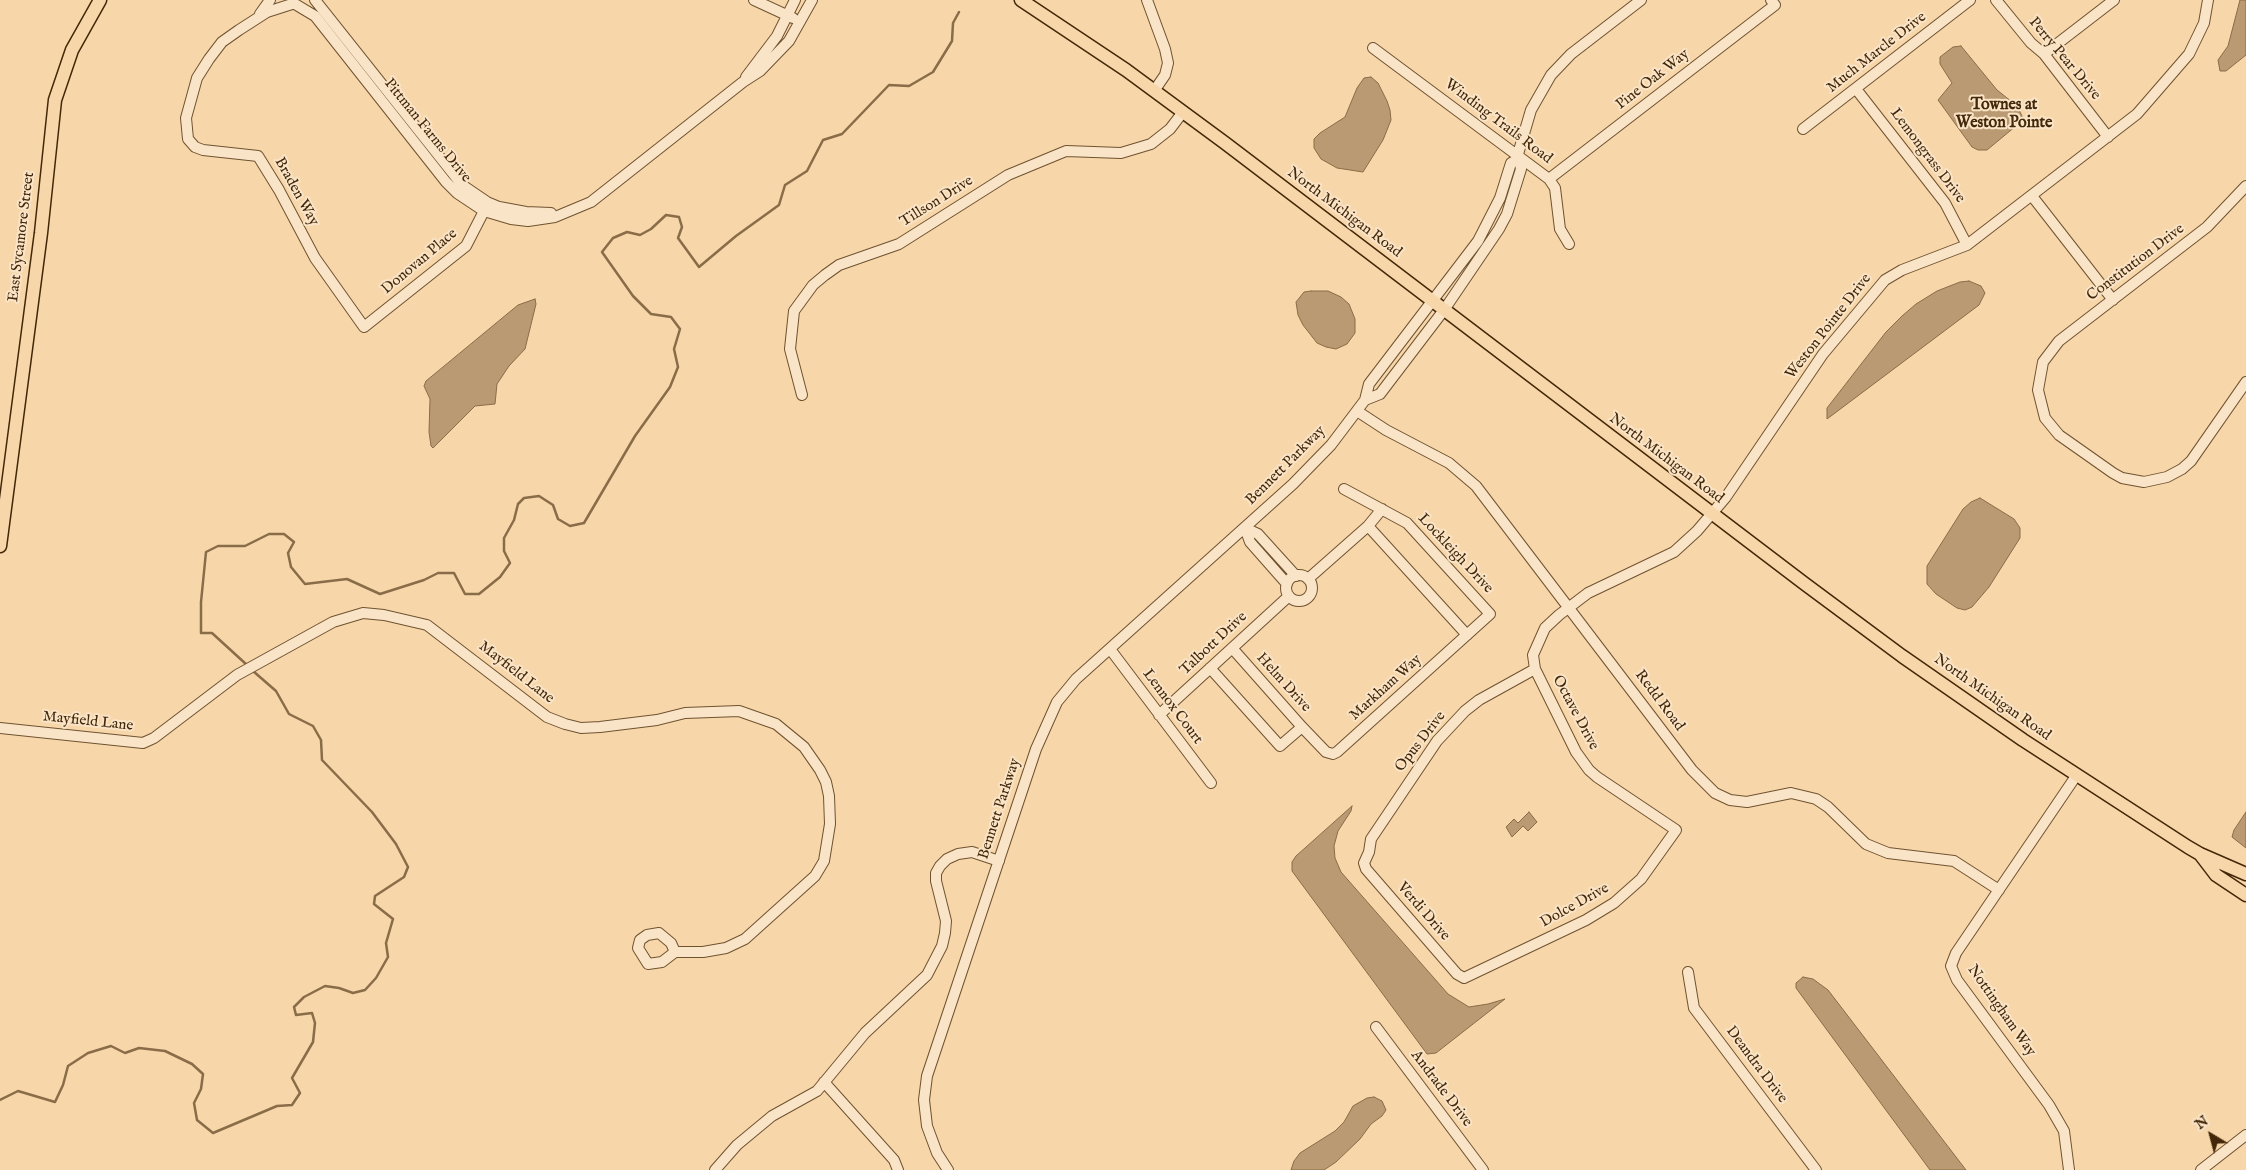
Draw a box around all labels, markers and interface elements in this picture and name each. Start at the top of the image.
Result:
street label: Much Marcle Drive [1824,9,1930,97]
street label: Perry Pear Drive [2024,14,2104,104]
street label: Pine Oak Way [1613,46,1693,114]
street label: Pittman Farms Drive [380,75,474,187]
street label: Winding Trails Road [1441,76,1555,168]
district label: Townes at Weston Pointe [1956,96,2052,134]
street label: Lemongrass Drive [1885,105,1969,207]
street label: Braden Way [270,155,322,229]
street label: North Michigan Road [1283,164,1405,262]
street label: East Sycamore Street [5,171,39,303]
street label: Tillson Drive [897,172,977,232]
street label: Constitution Drive [2084,220,2188,306]
street label: Donovan Place [379,225,461,299]
street label: Weston Pointe Drive [1782,271,1876,383]
street label: North Michigan Road [1605,410,1727,508]
street label: Bennett Parkway [1242,422,1330,510]
street label: Lockleigh Drive [1413,510,1497,598]
street label: Talbott Drive [1177,608,1251,680]
street label: Mayfield Lane [475,638,557,708]
street label: Helm Drive [1252,650,1314,716]
street label: Markham Way [1346,651,1426,725]
street label: North Michigan Road [1930,651,2054,745]
street label: Lennox Court [1138,666,1206,748]
street label: Redd Road [1630,667,1688,735]
street label: Octave Drive [1548,673,1602,753]
street label: Mayfield Lane [42,708,134,736]
street label: Opus Drive [1392,708,1450,776]
street label: Bennett Parkway [975,756,1025,862]
street label: Verdi Drive [1393,879,1453,945]
street label: Dolce Drive [1538,880,1612,932]
street label: Nottingham Way [1963,962,2039,1060]
street label: Deandra Drive [1721,1023,1791,1107]
street label: Andrade Drive [1406,1047,1476,1131]
north arrow [2186,1110,2236,1160]
text: N [2192,1112,2212,1134]

